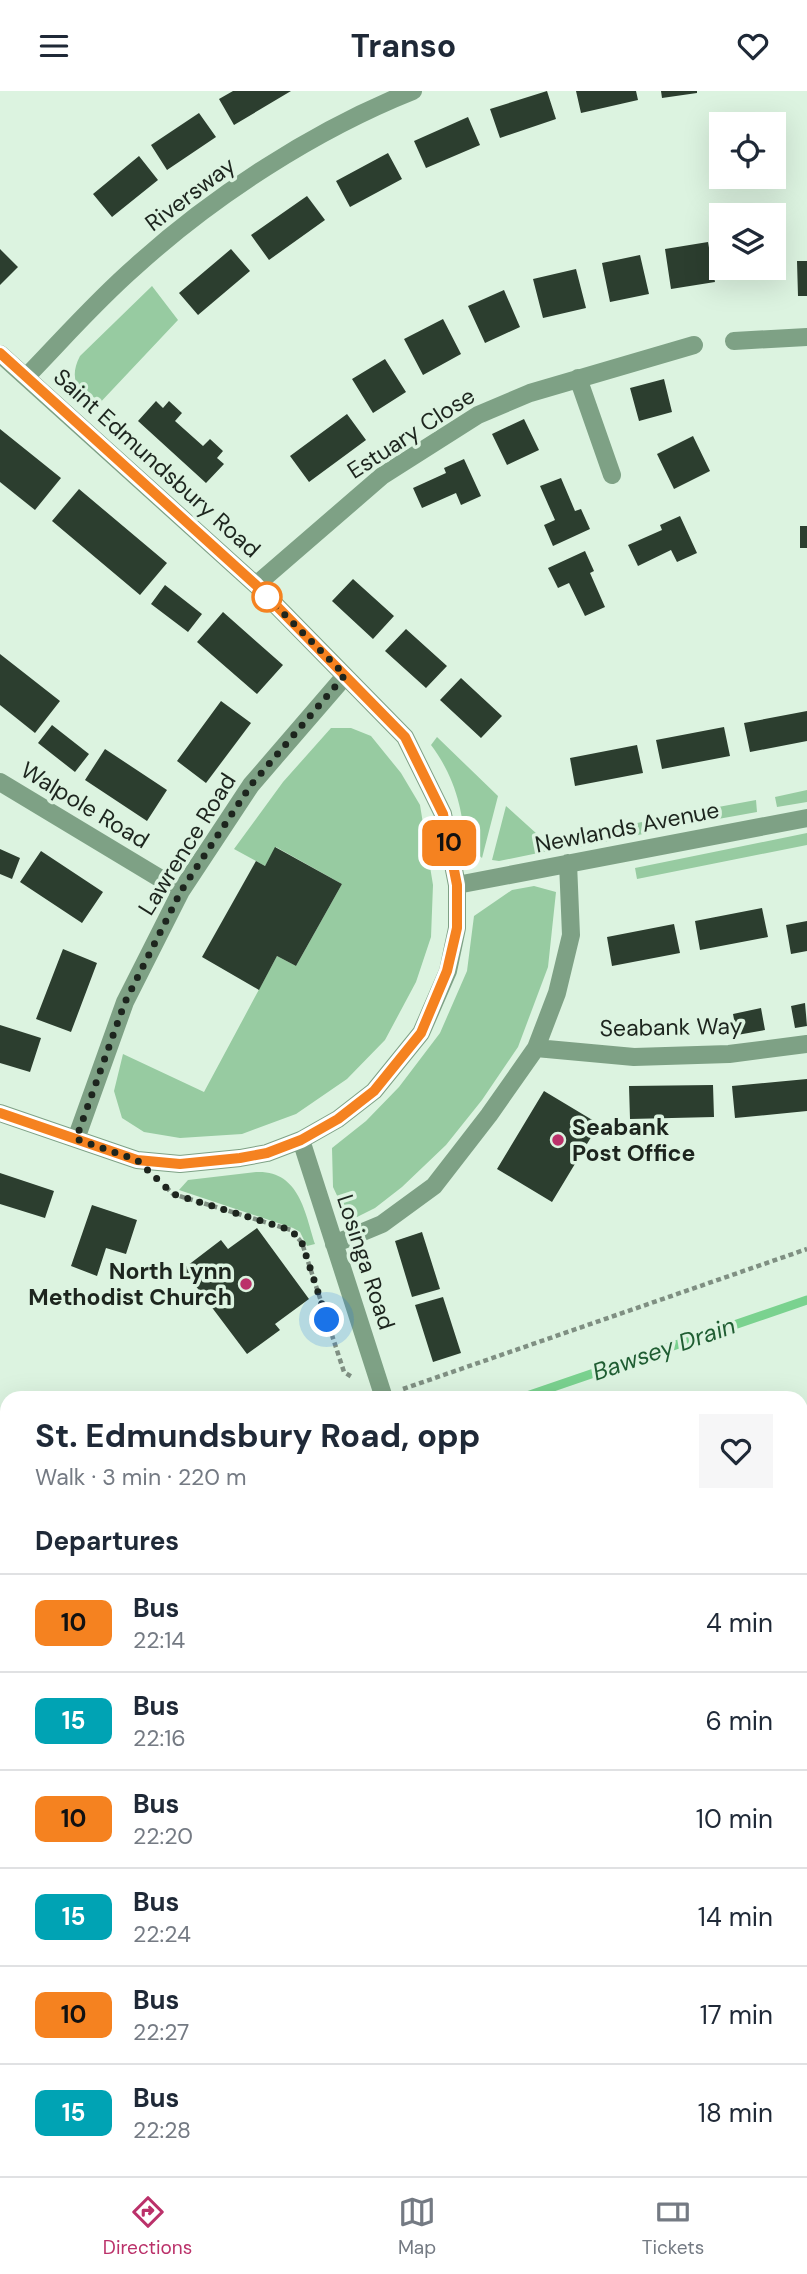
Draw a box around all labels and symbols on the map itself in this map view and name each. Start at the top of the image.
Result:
street label: Riversway [139,150,241,238]
street label: Saint Edmundsbury Road [47,362,267,564]
street label: Estuary Close [342,381,480,485]
unlabelled marker [252,582,282,612]
street label: Walpole Road [15,755,155,855]
street label: Lawrence Road [131,767,243,921]
street label: Newlands Avenue [532,794,722,860]
line badge: 10 [418,820,480,866]
street label: Seabank Way [599,1011,743,1043]
place label: Seabank Post Office [572,1112,695,1168]
marker: Seabank Post Office [550,1132,566,1148]
street label: Losinga Road [330,1191,402,1333]
place label: North Lynn Methodist Church [28,1256,232,1312]
marker: North Lynn Methodist Church [238,1276,254,1292]
your location [309,1302,344,1337]
water label: Bawsey Drain [588,1310,739,1387]

